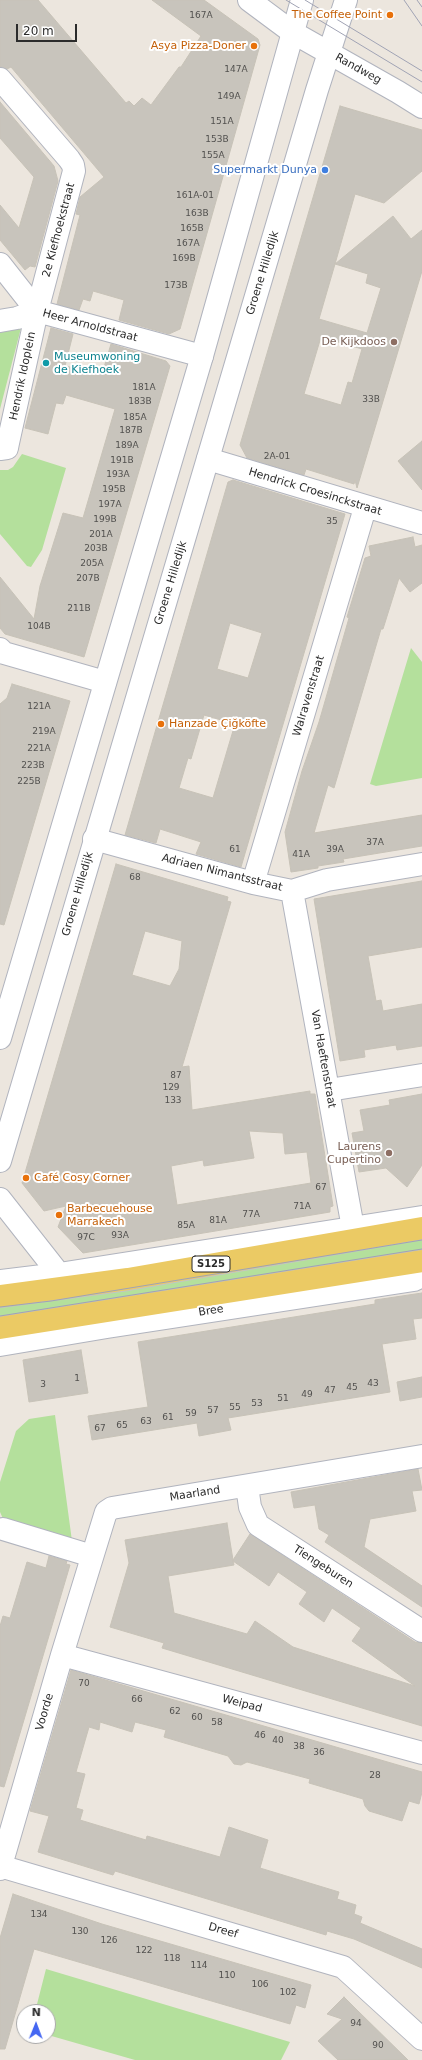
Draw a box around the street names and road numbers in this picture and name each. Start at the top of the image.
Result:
street label: Randweg [333,51,383,87]
street label: 2e Kiefhoekstraat [40,181,78,279]
street label: Groene Hilledijk [244,229,282,317]
street label: Heer Arnoldstraat [41,307,139,345]
street label: Hendrik Idoplein [7,330,39,422]
street label: Hendrick Croesinckstraat [247,465,383,519]
street label: Groene Hilledijk [152,539,190,627]
street label: Walravenstraat [290,654,328,738]
street label: Groene Hilledijk [60,850,96,938]
street label: Adriaen Nimantsstraat [160,852,284,894]
street label: Van Haeftenstraat [308,1009,338,1109]
road number: S125 [192,1256,230,1272]
street label: Bree [197,1302,225,1320]
street label: Maarland [169,1483,221,1505]
street label: Tiengeburen [291,1543,355,1591]
street label: Voorde [33,1692,57,1732]
street label: Weipad [221,1692,263,1716]
street label: Dreef [207,1920,239,1942]

